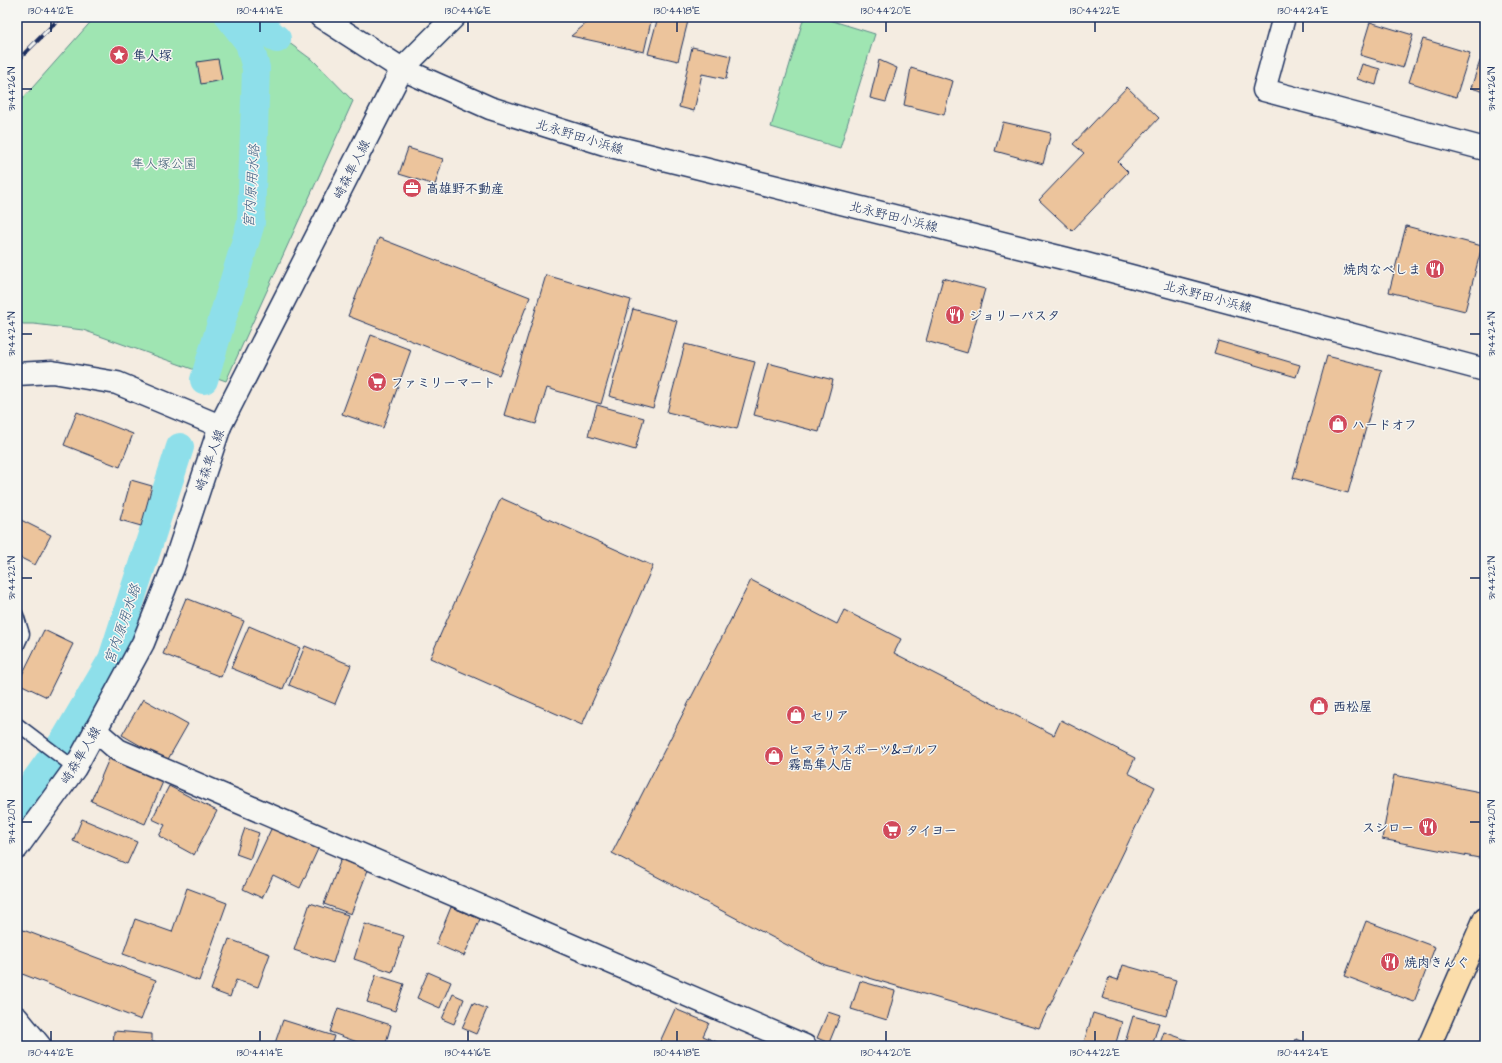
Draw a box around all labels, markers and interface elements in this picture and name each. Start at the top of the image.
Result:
text: 130°44'12"E [28,4,74,18]
text: 130°44'14"E [237,4,283,18]
text: 130°44'16"E [445,4,491,18]
text: 130°44'18"E [654,4,700,18]
text: 130°44'20"E [861,4,911,18]
text: 130°44'22"E [1070,4,1120,18]
text: 130°44'24"E [1278,4,1329,18]
place icon: 隼人塚 [108,44,130,66]
place label: 隼人塚 [133,47,172,65]
text: 31°44'26"N [5,67,19,111]
text: 31°44'26"N [1485,67,1499,111]
street label: 北永野田小浜線 [534,115,627,159]
street label: 崎森隼人線 [329,136,375,203]
water label: 宮内原用水路 [239,142,265,229]
park label: 隼人塚公園 [131,155,197,173]
office icon: 高雄野不動産 [401,177,423,199]
place label: 高雄野不動産 [426,180,504,198]
street label: 北永野田小浜線 [847,197,941,237]
restaurant icon: 焼肉なべしま [1424,258,1446,280]
place label: 焼肉なべしま [1343,261,1421,279]
street label: 北永野田小浜線 [1161,276,1255,318]
restaurant icon: ジョリーパスタ [944,304,966,326]
place label: ジョリーパスタ [969,307,1060,325]
text: 31°44'24"N [5,312,19,356]
text: 31°44'24"N [1485,312,1499,356]
supermarket icon: ファミリーマート [366,371,388,393]
place label: ファミリーマート [391,374,496,392]
shop icon: ハードオフ [1327,413,1349,435]
place label: ハードオフ [1352,416,1417,434]
street label: 崎森隼人線 [191,426,229,494]
text: 31°44'22"N [5,556,19,600]
text: 31°44'22"N [1485,556,1499,600]
water label: 宮内原用水路 [100,580,146,667]
shop icon: 西松屋 [1308,695,1330,717]
place label: 西松屋 [1333,698,1372,716]
shop icon: セリア [785,704,807,726]
place label: セリア [810,707,849,725]
street label: 崎森隼人線 [56,722,106,788]
place label: ヒマラヤスポーツ&ゴルフ 霧島隼人店 [788,741,939,774]
shop icon: ヒマラヤスポーツ&ゴルフ 霧島隼人店 [763,745,785,767]
text: 31°44'20"N [5,800,19,844]
text: 31°44'20"N [1485,800,1499,844]
restaurant icon: スシロー [1417,816,1439,838]
supermarket icon: タイヨー [881,819,903,841]
place label: スシロー [1362,819,1414,837]
place label: タイヨー [906,822,957,840]
restaurant icon: 焼肉きんぐ [1379,951,1401,973]
place label: 焼肉きんぐ [1404,954,1469,972]
text: 130°44'12"E [28,1046,74,1060]
text: 130°44'14"E [237,1046,283,1060]
text: 130°44'16"E [445,1046,491,1060]
text: 130°44'18"E [654,1046,700,1060]
text: 130°44'20"E [861,1046,911,1060]
text: 130°44'22"E [1070,1046,1120,1060]
text: 130°44'24"E [1278,1046,1329,1060]

